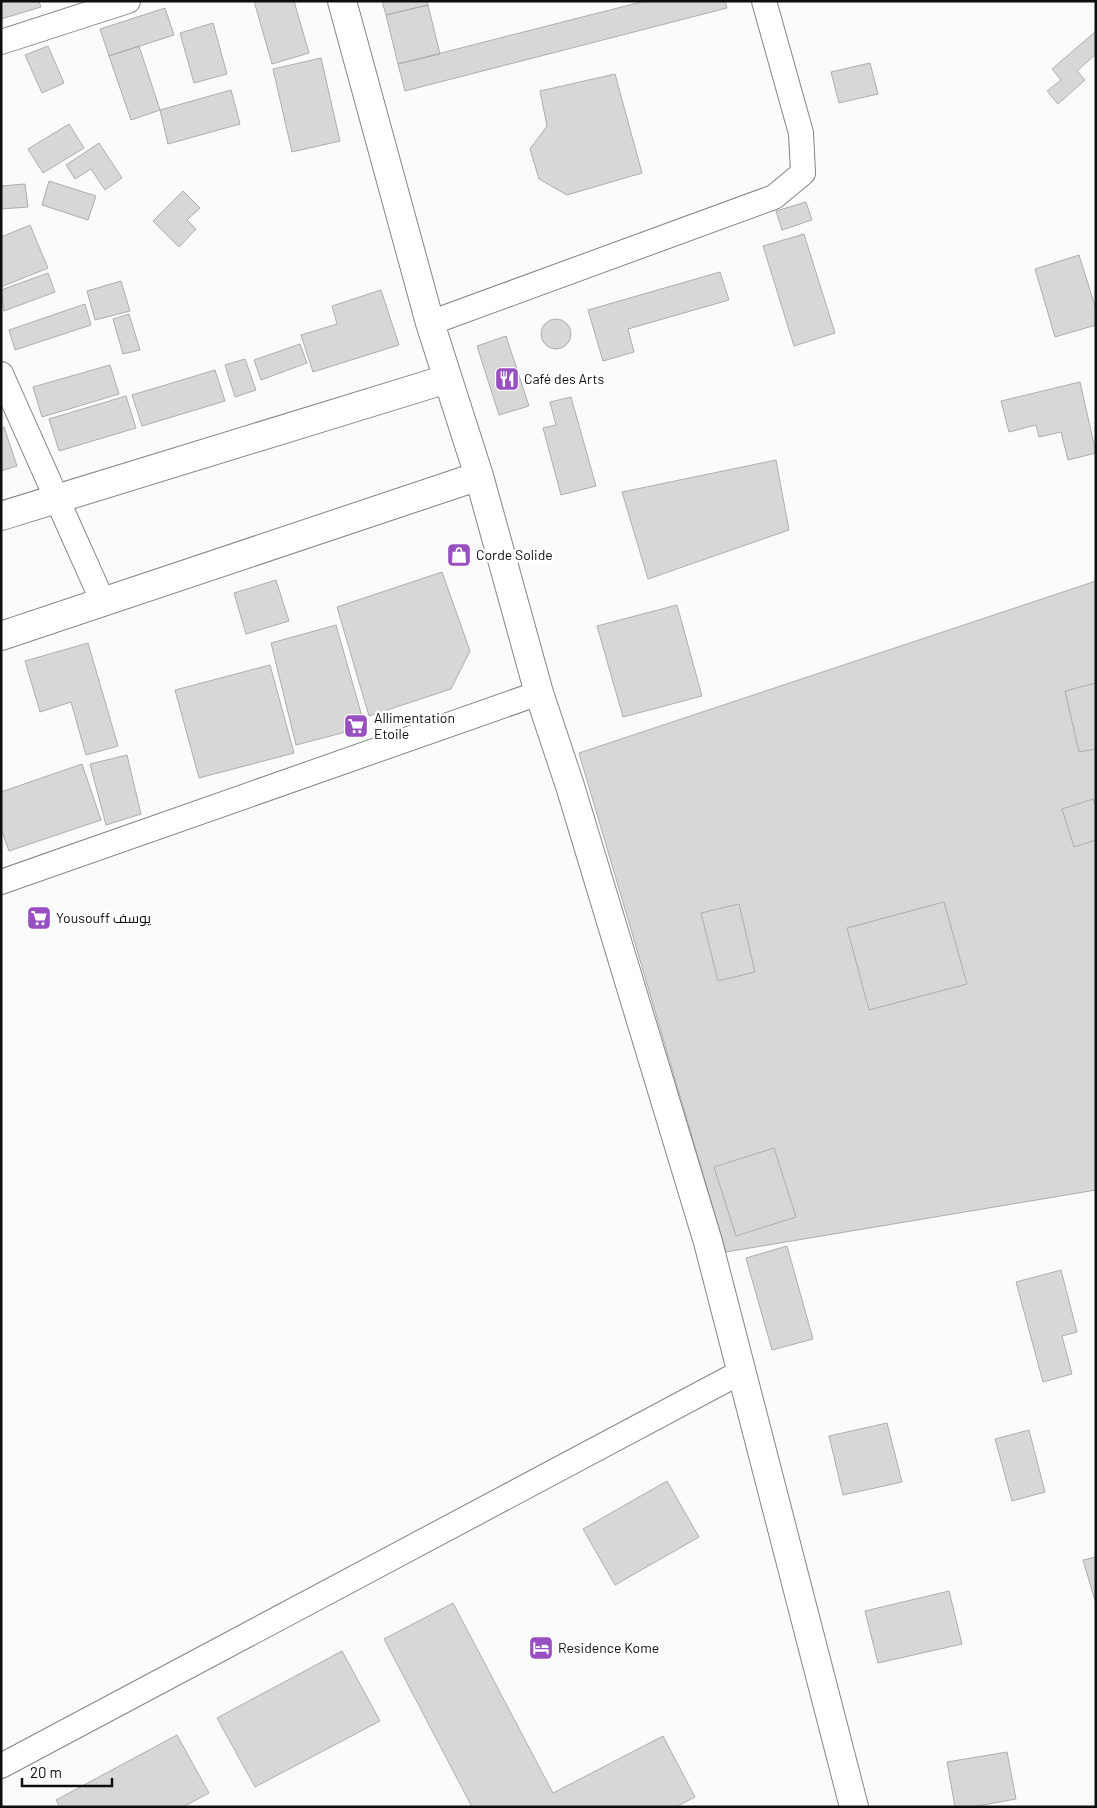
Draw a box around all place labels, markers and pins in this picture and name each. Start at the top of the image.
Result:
restaurant icon: Café des Arts [494,366,520,392]
place label: Café des Arts [524,370,604,387]
shop icon: Corde Solide [446,542,472,568]
place label: Corde Solide [476,546,553,563]
place label: Allimentation Etoile [374,709,455,742]
supermarket icon: Allimentation Etoile [343,713,369,739]
supermarket icon: Yousouff يوسف [26,905,52,931]
place label: Yousouff يوسف [56,909,151,926]
hotel icon: Residence Kome [528,1635,554,1661]
place label: Residence Kome [558,1639,659,1656]

